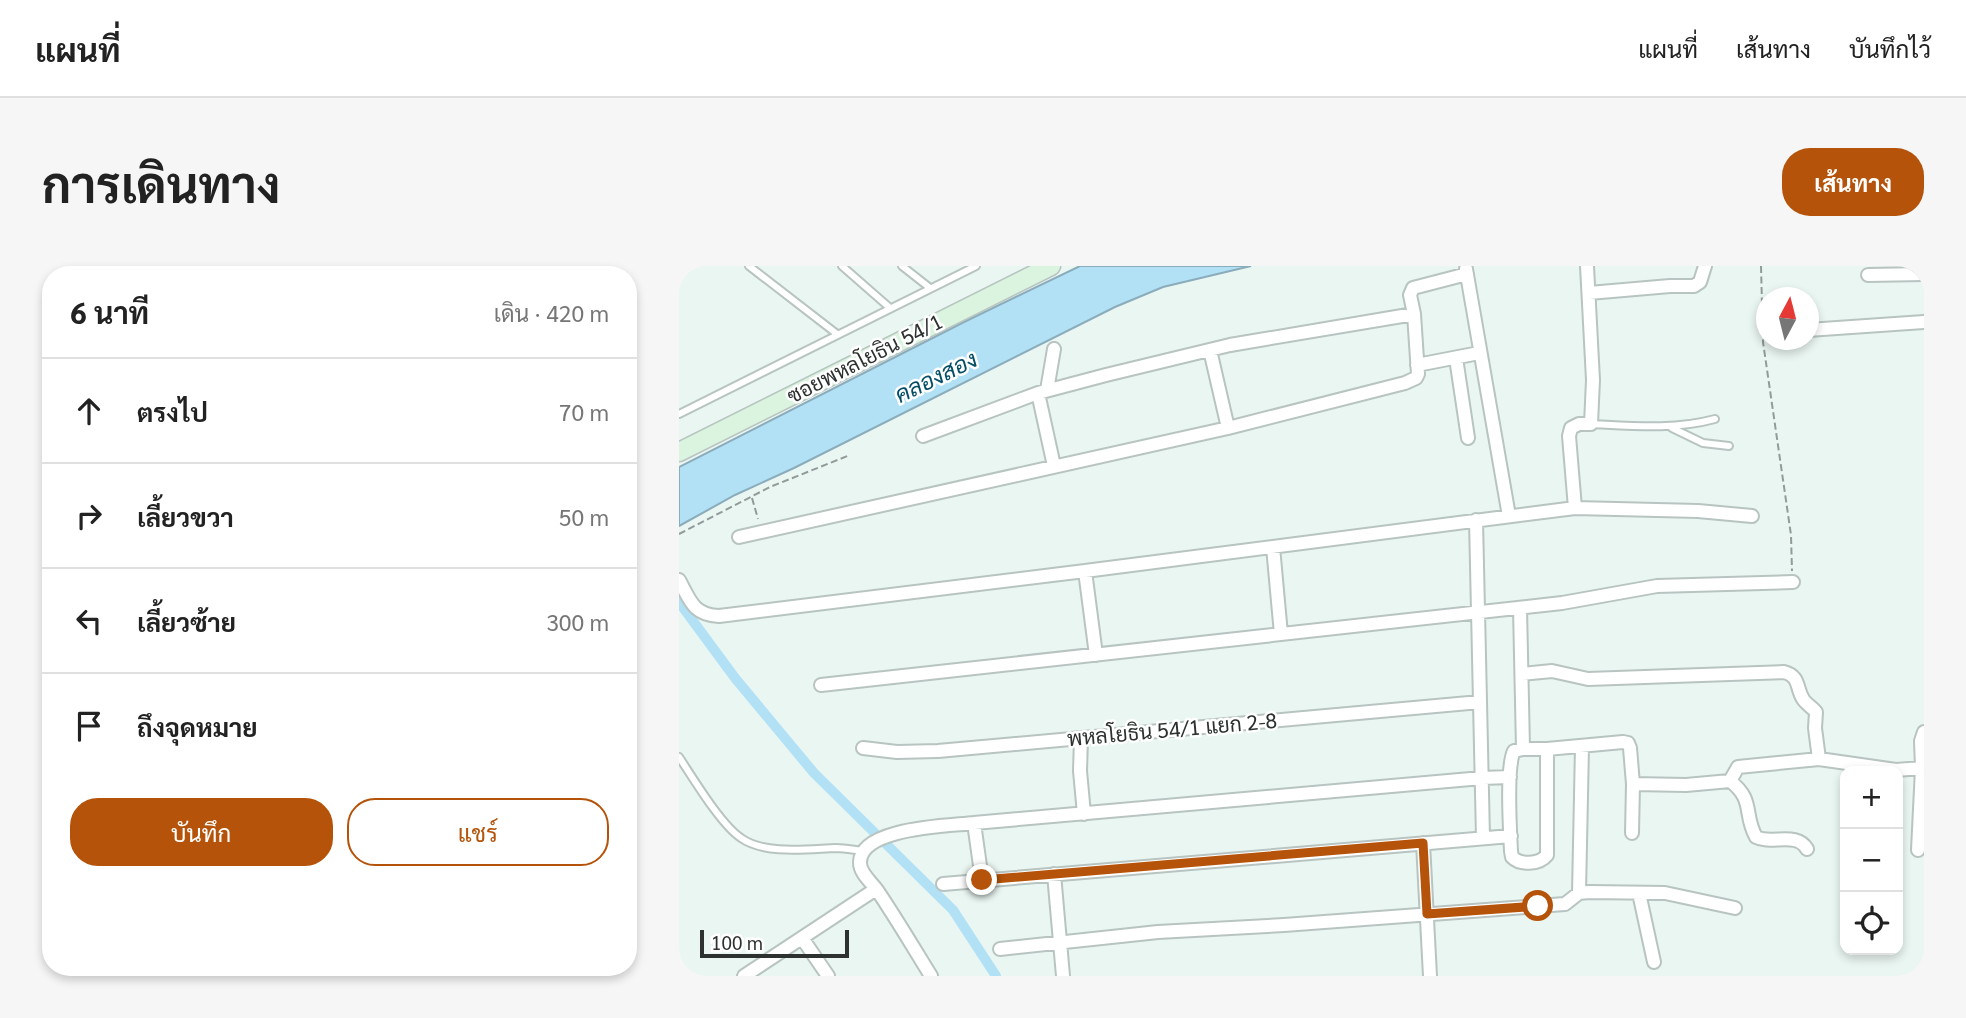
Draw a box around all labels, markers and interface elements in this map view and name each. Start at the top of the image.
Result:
text: แผนที่ [35,27,121,70]
text: แผนที่ [1638,32,1698,64]
text: เส้นทาง [1736,32,1811,64]
text: บันทึกไว้ [1849,32,1931,64]
button: เส้นทาง [1782,148,1924,216]
text: การเดินทาง [42,151,280,214]
north arrow [1756,287,1819,350]
text: 6 นาที [70,292,149,331]
text: เดิน · 420 m [494,297,609,327]
street label: ซอยพหลโยธิน 54/1 [782,307,947,409]
water label: คลองสอง [889,342,981,408]
icon: ahead [70,392,108,430]
text: ตรงไป [137,394,208,428]
text: 70 m [559,396,609,426]
icon: right [70,497,108,535]
text: เลี้ยวขวา [137,499,234,533]
text: 50 m [559,501,609,531]
icon: left [70,602,108,640]
text: เลี้ยวซ้าย [137,604,236,638]
text: 300 m [546,606,609,636]
street label: พหลโยธิน 54/1 แยก 2-8 [1066,706,1278,751]
icon: arrive [70,707,108,745]
text: ถึงจุดหมาย [137,709,258,743]
map controls [1840,766,1903,955]
button: + [1840,766,1903,829]
button: บันทึก [70,798,333,866]
button: แชร์ [347,798,609,866]
button: − [1840,829,1903,892]
route end [966,864,997,895]
route start [1522,890,1553,921]
button: locate [1840,892,1903,955]
scale bar [700,927,849,959]
text: 100 m [711,930,763,954]

